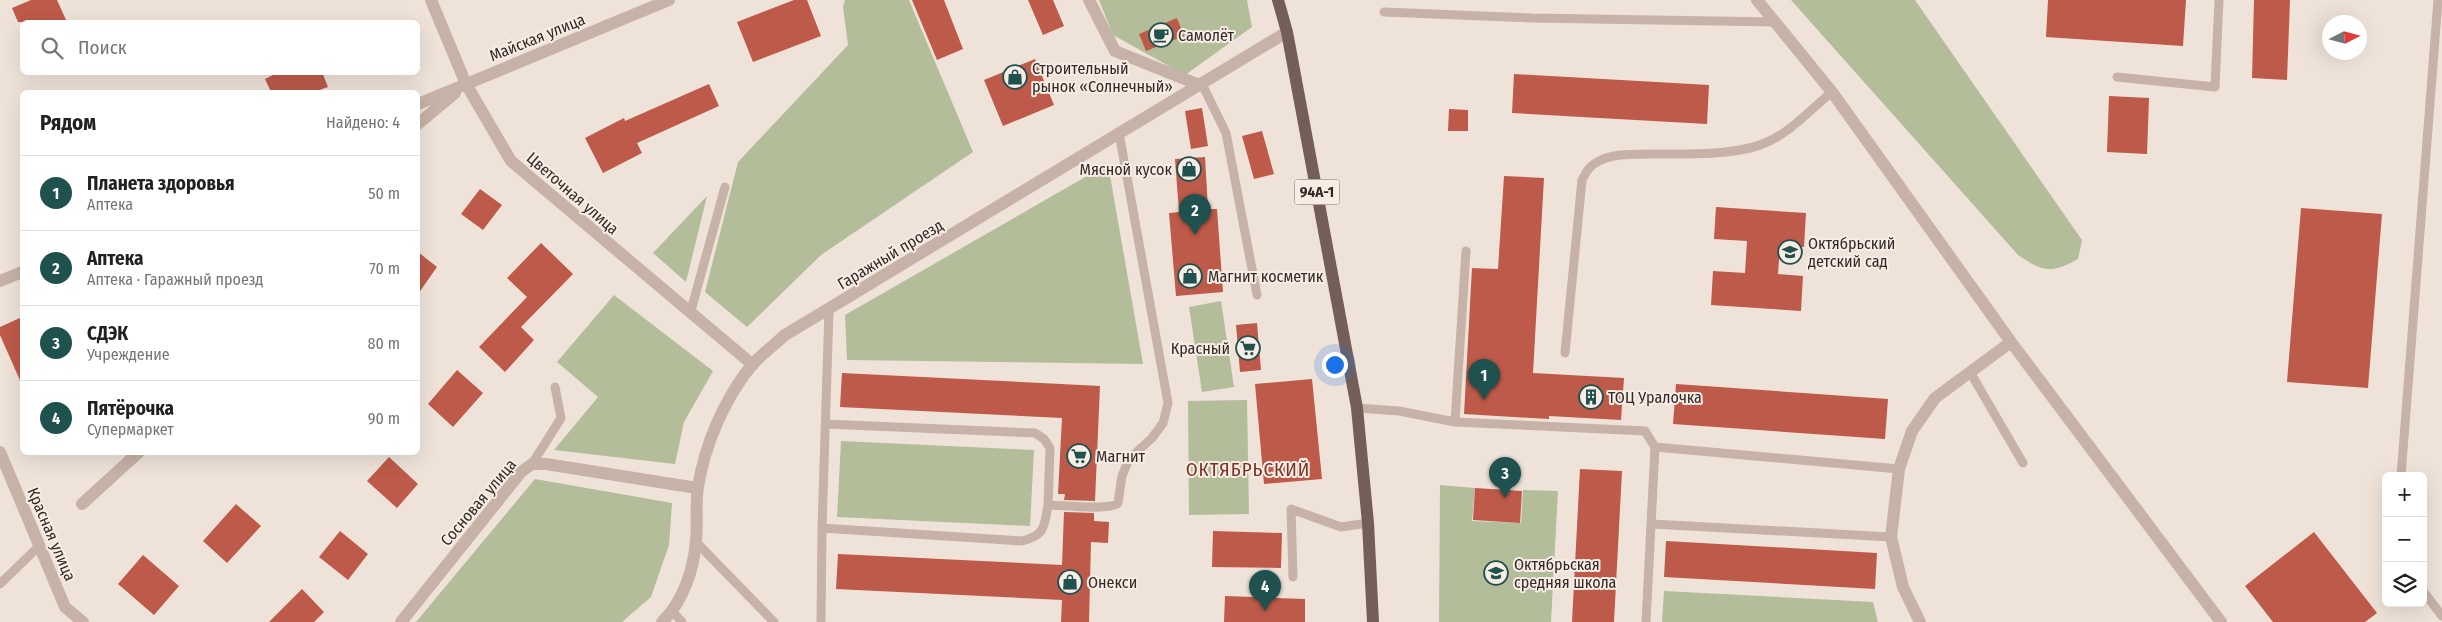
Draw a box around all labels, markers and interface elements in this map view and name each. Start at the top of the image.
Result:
street label: Майская улица [487,10,588,65]
north arrow [2322,15,2367,60]
search box [20,20,420,75]
cafe icon: Самолёт [1148,22,1174,48]
place label: Самолёт [1178,26,1235,45]
icon: search [38,34,66,62]
text: Поиск [78,36,127,59]
place label: Строительный рынок «Солнечный» [1032,59,1173,96]
shop icon: Строительный рынок «Солнечный» [1002,64,1028,90]
text: Рядом [40,110,96,136]
text: Найдено: 4 [326,113,400,132]
street label: Цветочная улица [523,148,623,239]
shop icon: Мясной кусок [1176,156,1202,182]
place label: Мясной кусок [1080,160,1172,179]
text: Планета здоровья [87,172,235,195]
road number: 94А-1 [1294,180,1340,204]
text: 1 [53,184,59,203]
text: 50 m [368,184,400,203]
pin: 2 [1179,194,1211,235]
text: Аптека [87,195,133,214]
street label: Гаражный проезд [834,216,946,293]
place label: Октябрьский детский сад [1808,234,1895,271]
school or university icon: Октябрьский детский сад [1777,239,1803,265]
text: Аптека [87,247,143,270]
text: 2 [52,259,60,278]
text: 70 m [369,259,400,278]
shop icon: Магнит косметик [1177,263,1203,289]
place label: Магнит косметик [1208,267,1324,286]
text: Аптека · Гаражный проезд [87,270,263,289]
text: СДЭК [87,322,128,345]
text: 3 [52,334,60,353]
text: 80 m [368,334,400,353]
supermarket icon: Красный [1235,335,1261,361]
place label: Красный [1171,339,1230,358]
text: Учреждение [87,345,170,364]
your location [1322,352,1348,378]
pin: 1 [1468,359,1500,400]
building icon: ТОЦ Уралочка [1578,384,1604,410]
place label: ТОЦ Уралочка [1608,388,1702,407]
text: Пятёрочка [87,397,174,420]
text: 4 [52,409,60,428]
text: 90 m [368,409,400,428]
text: Супермаркет [87,420,174,439]
supermarket icon: Магнит [1066,443,1092,469]
place label: Магнит [1096,447,1146,466]
street label: Сосновая улица [437,455,520,550]
pin: 3 [1489,457,1521,498]
district label: ОКТЯБРЬСКИЙ [1186,458,1310,481]
map controls [2382,472,2427,607]
button: + [2382,472,2427,517]
street label: Красная улица [23,485,80,584]
button: − [2382,517,2427,562]
place label: Октябрьская средняя школа [1514,555,1617,592]
school or university icon: Октябрьская средняя школа [1483,560,1509,586]
button: layers [2382,562,2427,607]
shop icon: Онекси [1057,569,1083,595]
pin: 4 [1249,570,1281,611]
place label: Онекси [1088,573,1137,592]

